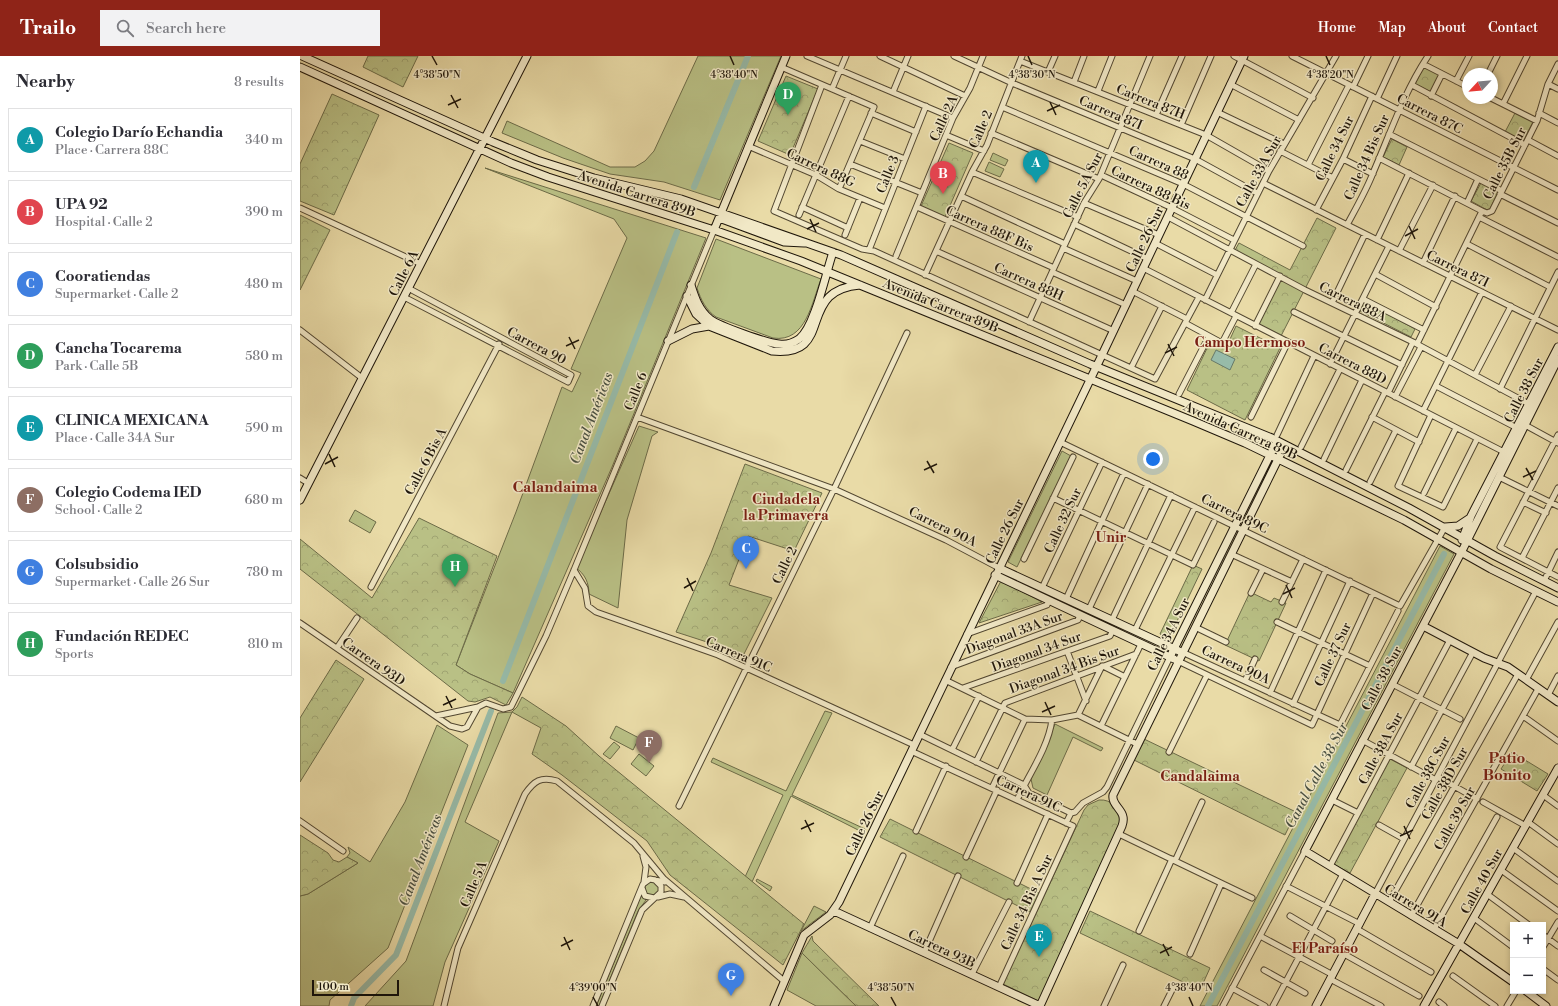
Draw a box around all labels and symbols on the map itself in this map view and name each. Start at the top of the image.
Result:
north arrow [1462,68,1498,104]
text: 4°38'50"N [414,69,461,81]
text: 4°38'40"N [710,69,758,81]
text: 4°38'30"N [1008,69,1056,81]
text: 4°38'20"N [1306,69,1354,81]
street label: Carrera 87H [1114,81,1188,123]
pin: D [775,82,801,115]
street label: Carrera 87C [1394,91,1465,137]
street label: Calle 2A [926,92,962,144]
street label: Carrera 87I [1076,92,1145,134]
street label: Calle 2 [966,108,996,151]
street label: Calle 34 Bis Sur [1341,112,1393,203]
street label: Calle 34 Sur [1312,113,1358,184]
street label: Calle 35B Sur [1480,124,1530,202]
street label: Calle 33A Sur [1233,133,1285,210]
street label: Carrera 88 [1126,143,1191,183]
street label: Carrera 88G [784,145,858,191]
pin: A [1023,150,1049,183]
street label: Calle 5A Sur [1059,150,1106,221]
street label: Calle 3 [873,153,903,196]
pin: B [930,161,956,194]
street label: Carrera 88 Bis [1108,162,1193,213]
street label: Avenida Carrera 89B [575,167,698,221]
street label: Carrera 88F Bis [943,202,1036,256]
street label: Calle 26 Sur [1123,204,1167,275]
street label: Calle 6A [386,247,423,299]
street label: Carrera 87I [1424,247,1491,291]
street label: Carrera 88H [991,259,1066,305]
street label: Avenida Carrera 89B [880,275,1001,336]
street label: Carrera 88A [1316,279,1390,326]
street label: Carrera 90 [504,324,569,368]
district label: Campo Hermoso [1194,334,1306,352]
street label: Carrera 88D [1316,340,1389,388]
street label: Calle 38 Sur [1501,355,1547,426]
water label: Canal Américas [566,370,618,467]
street label: Calle 6 [621,370,651,413]
street label: Avenida Carrera 89B [1180,398,1300,463]
street label: Calle 6 Bis A [402,424,451,498]
your location [1143,449,1163,469]
district label: Calandaima [512,478,598,497]
street label: Calle 32 Sur [1041,485,1085,556]
district label: Ciudadela la Primavera [743,491,829,525]
street label: Carrera 89C [1198,491,1271,537]
street label: Calle 26 Sur [982,496,1028,567]
street label: Carrera 90A [906,504,980,551]
district label: Unir [1096,529,1126,547]
pin: C [733,536,759,569]
street label: Calle 2 [769,544,801,587]
pin: H [442,554,468,587]
street label: Calle 34A Sur [1144,595,1194,674]
street label: Diagonal 33A Sur [964,608,1065,658]
street label: Calle 37 Sur [1311,619,1355,689]
street label: Diagonal 34 Sur [989,628,1084,676]
street label: Carrera 93D [339,634,408,689]
street label: Carrera 91C [703,634,774,676]
street label: Diagonal 34 Bis Sur [1007,642,1122,697]
street label: Carrera 90A [1199,642,1273,688]
street label: Calle 38 Sur [1358,643,1406,713]
street label: Calle 38A Sur [1355,709,1407,787]
water label: Canal Calle 38 Sur [1281,718,1353,832]
pin: F [636,730,662,763]
street label: Calle 38C Sur [1402,733,1454,811]
street label: Calle 38D Sur [1418,744,1472,823]
district label: Patio Bonito [1483,749,1531,785]
district label: Candalaima [1160,768,1240,786]
street label: Carrera 91C [993,772,1064,816]
street label: Calle 39 Sur [1431,783,1479,853]
street label: Calle 26 Sur [842,788,888,859]
water label: Canal Américas [395,812,447,909]
street label: Calle 40 Sur [1457,846,1507,917]
street label: Calle 34 Bis A Sur [998,852,1056,953]
street label: Calle 5A [457,858,491,910]
street label: Carrera 91A [1381,881,1451,931]
pin: E [1026,924,1052,957]
street label: Carrera 93B [905,926,978,971]
district label: El Paraíso [1292,940,1358,958]
pin: G [718,963,744,996]
scale bar [312,978,399,997]
text: 4°39'00"N [569,982,618,994]
text: 4°38'50"N [868,982,915,994]
text: 4°38'40"N [1165,982,1213,994]

